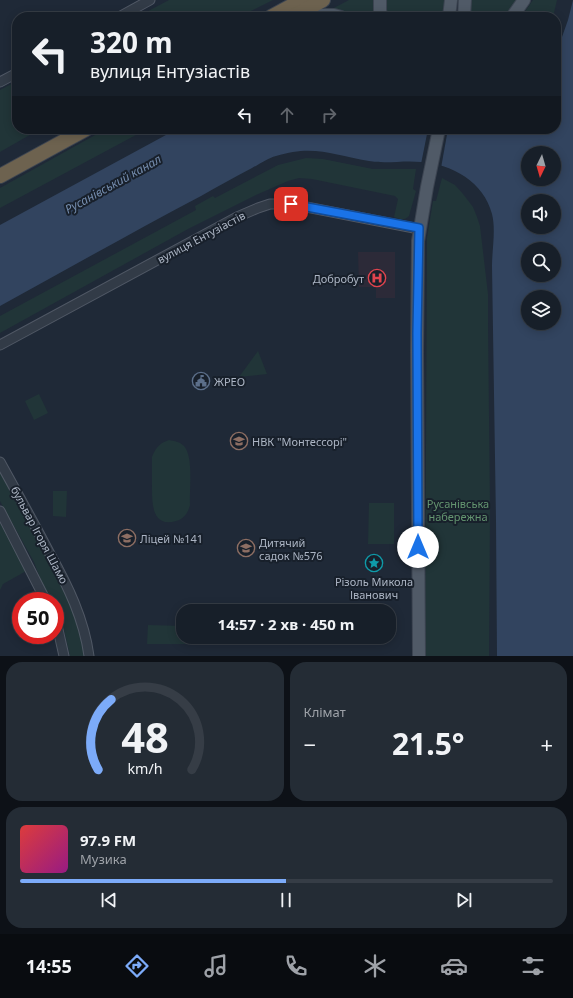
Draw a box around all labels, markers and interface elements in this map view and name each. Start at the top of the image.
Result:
text: 320 m [90,23,173,61]
icon: left [24,28,76,80]
text: вулиця Ентузіастів [90,59,250,83]
icon: left [234,104,256,126]
icon: ahead [276,104,298,126]
icon: right [318,104,340,126]
north arrow [521,146,561,186]
map controls [521,146,561,330]
water label: Русанівський канал [62,150,164,218]
pin [274,187,308,221]
icon: arrive [280,193,302,215]
button: sound [521,194,561,234]
street label: вулиця Ентузіастів [154,207,248,267]
button: search [521,242,561,282]
hospital icon: Добробут [367,268,387,288]
place label: Добробут [313,271,364,286]
button: layers [521,290,561,330]
public building icon: ЖРЕО [191,371,211,391]
place label: ЖРЕО [214,374,245,389]
school or university icon: НВК "Монтессорі" [229,431,249,451]
place label: НВК "Монтессорі" [252,434,347,449]
street label: бульвар Ігоря Шамо [8,484,72,586]
park label: Русанівська набережна [427,496,489,524]
position arrow [397,526,439,568]
school or university icon: Ліцей №141 [117,528,137,548]
place label: Ліцей №141 [140,531,203,546]
place label: Дитячий садок №576 [259,535,323,563]
school or university icon: Дитячий садок №576 [236,538,256,558]
place icon: Різоль Микола Іванович [364,553,384,573]
place label: Різоль Микола Іванович [335,574,413,602]
speed limit sign: 50 [12,592,64,644]
text: 14:57 · 2 хв · 450 m [218,614,354,634]
text: Клімат [304,703,346,721]
text: 48 [121,708,169,764]
text: 21.5° [392,723,465,764]
text: − [304,729,316,759]
text: + [540,729,553,759]
text: km/h [127,758,162,777]
text: 97.9 FM [80,830,136,850]
text: Музика [80,850,127,868]
icon: previous [98,889,120,911]
icon: pause [275,889,297,911]
icon: next [453,889,475,911]
icon: directions [123,952,151,980]
icon: music [202,952,230,980]
icon: phone [282,952,310,980]
icon: climate [361,952,389,980]
icon: car [440,952,468,980]
icon: filters [519,952,547,980]
text: 14:55 [26,954,72,978]

